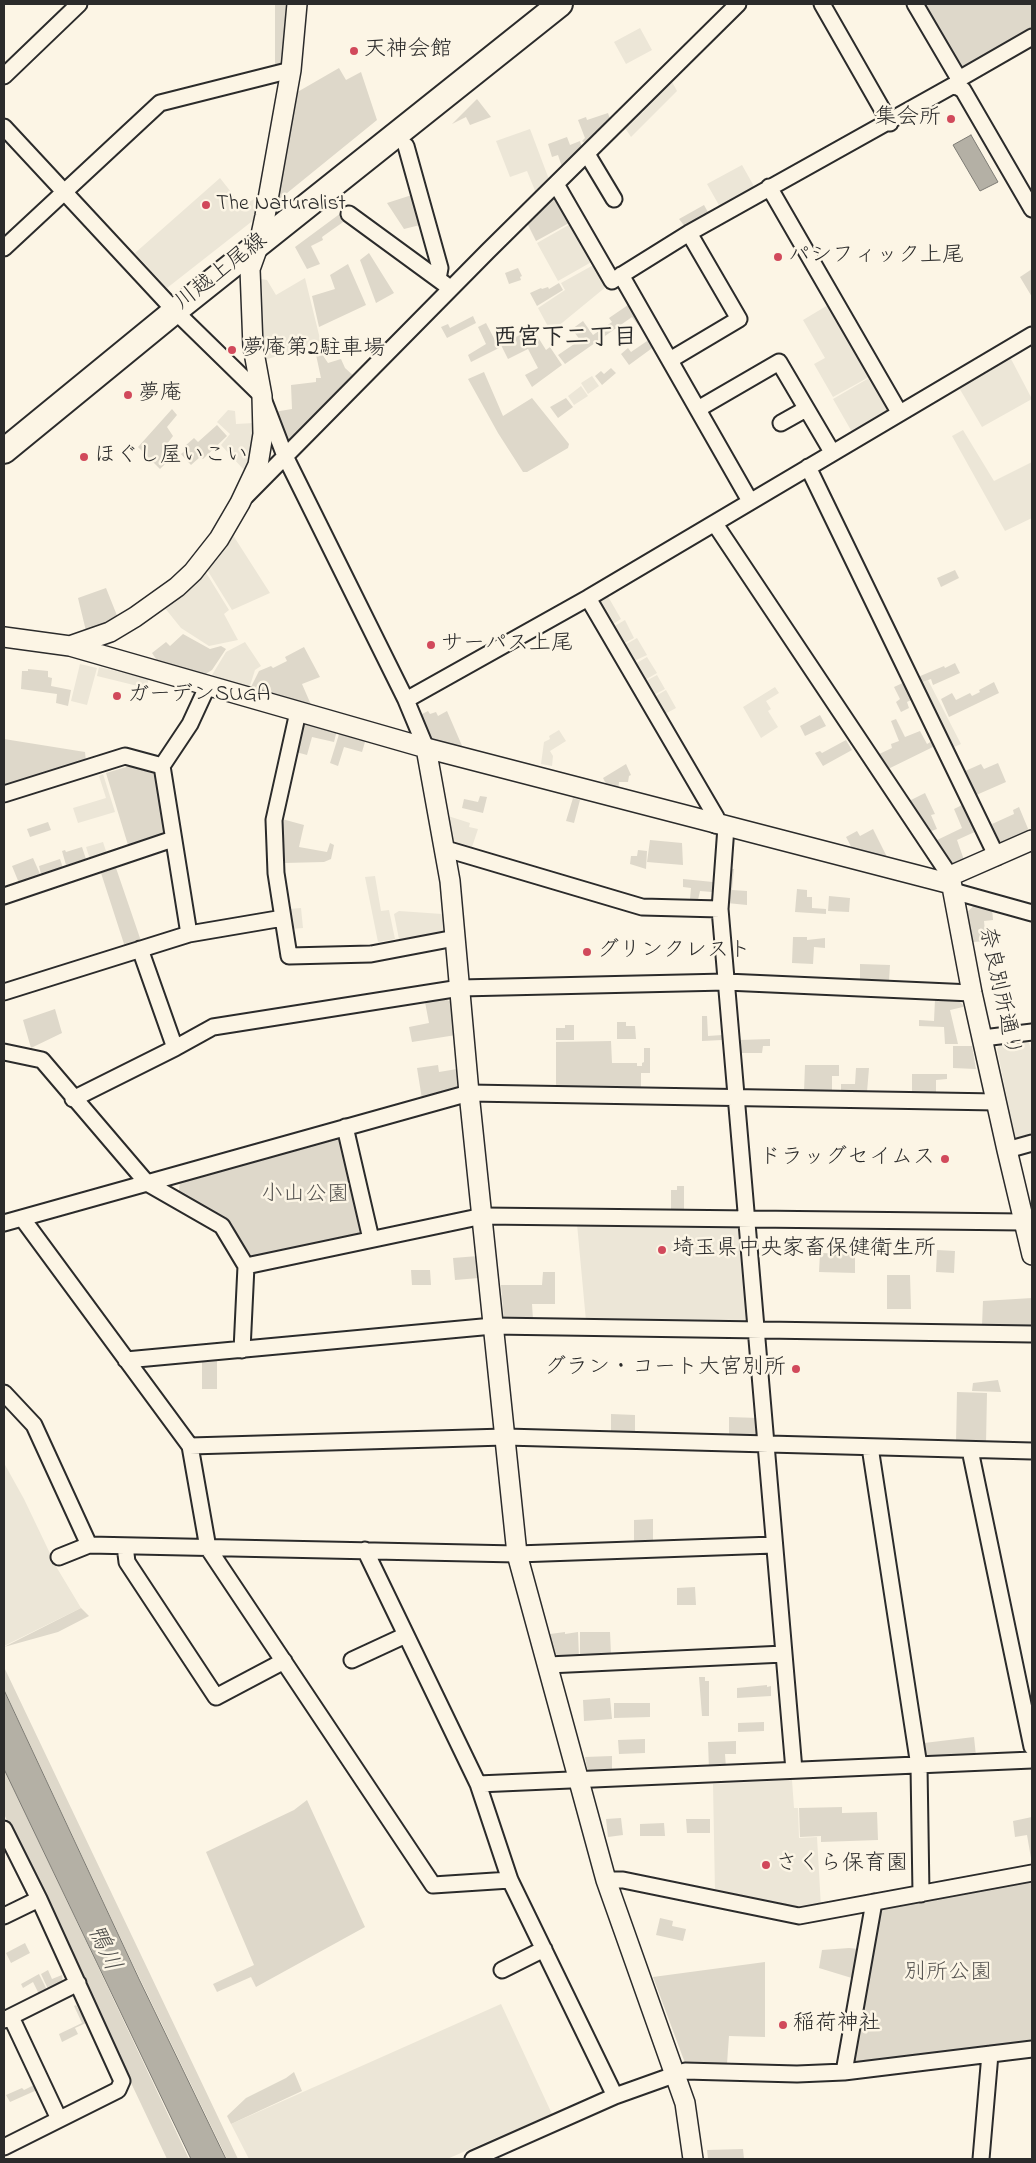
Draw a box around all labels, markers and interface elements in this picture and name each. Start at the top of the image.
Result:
place label: 天神会館 [364,38,452,64]
marker: 天神会館 [348,45,360,57]
place label: 集会所 [875,106,941,132]
marker: 集会所 [945,113,957,125]
place label: The Naturalist [216,192,346,218]
marker: The Naturalist [200,199,212,211]
street label: 川越上尾線 [171,229,273,317]
place label: パシフィック上尾 [788,244,964,270]
marker: パシフィック上尾 [772,251,784,263]
district label: 西宮下二丁目 [493,326,637,354]
place label: 夢庵第2駐車場 [242,337,385,363]
marker: 夢庵第2駐車場 [226,344,238,356]
place label: 夢庵 [138,382,182,408]
marker: 夢庵 [122,389,134,401]
place label: ほぐし屋いこい [94,444,248,470]
marker: ほぐし屋いこい [78,451,90,463]
place label: サーパス上尾 [441,632,573,658]
marker: サーパス上尾 [425,639,437,651]
place label: ガーデンSUGA [127,683,270,709]
marker: ガーデンSUGA [111,690,123,702]
street label: 奈良別所通り [971,925,1025,1059]
place label: グリンクレスト [597,939,751,965]
marker: グリンクレスト [581,946,593,958]
place label: ドラッグセイムス [759,1146,935,1172]
marker: ドラッグセイムス [939,1153,951,1165]
park label: 小山公園 [261,1183,349,1209]
place label: 埼玉県中央家畜保健衛生所 [672,1237,936,1263]
marker: 埼玉県中央家畜保健衛生所 [656,1244,668,1256]
place label: グラン・コート大宮別所 [544,1356,786,1382]
marker: グラン・コート大宮別所 [790,1363,802,1375]
place label: さくら保育園 [776,1852,908,1878]
marker: さくら保育園 [760,1859,772,1871]
water label: 鴨川 [79,1921,125,1977]
park label: 別所公園 [904,1961,992,1987]
place label: 稲荷神社 [793,2012,881,2038]
marker: 稲荷神社 [777,2019,789,2031]

